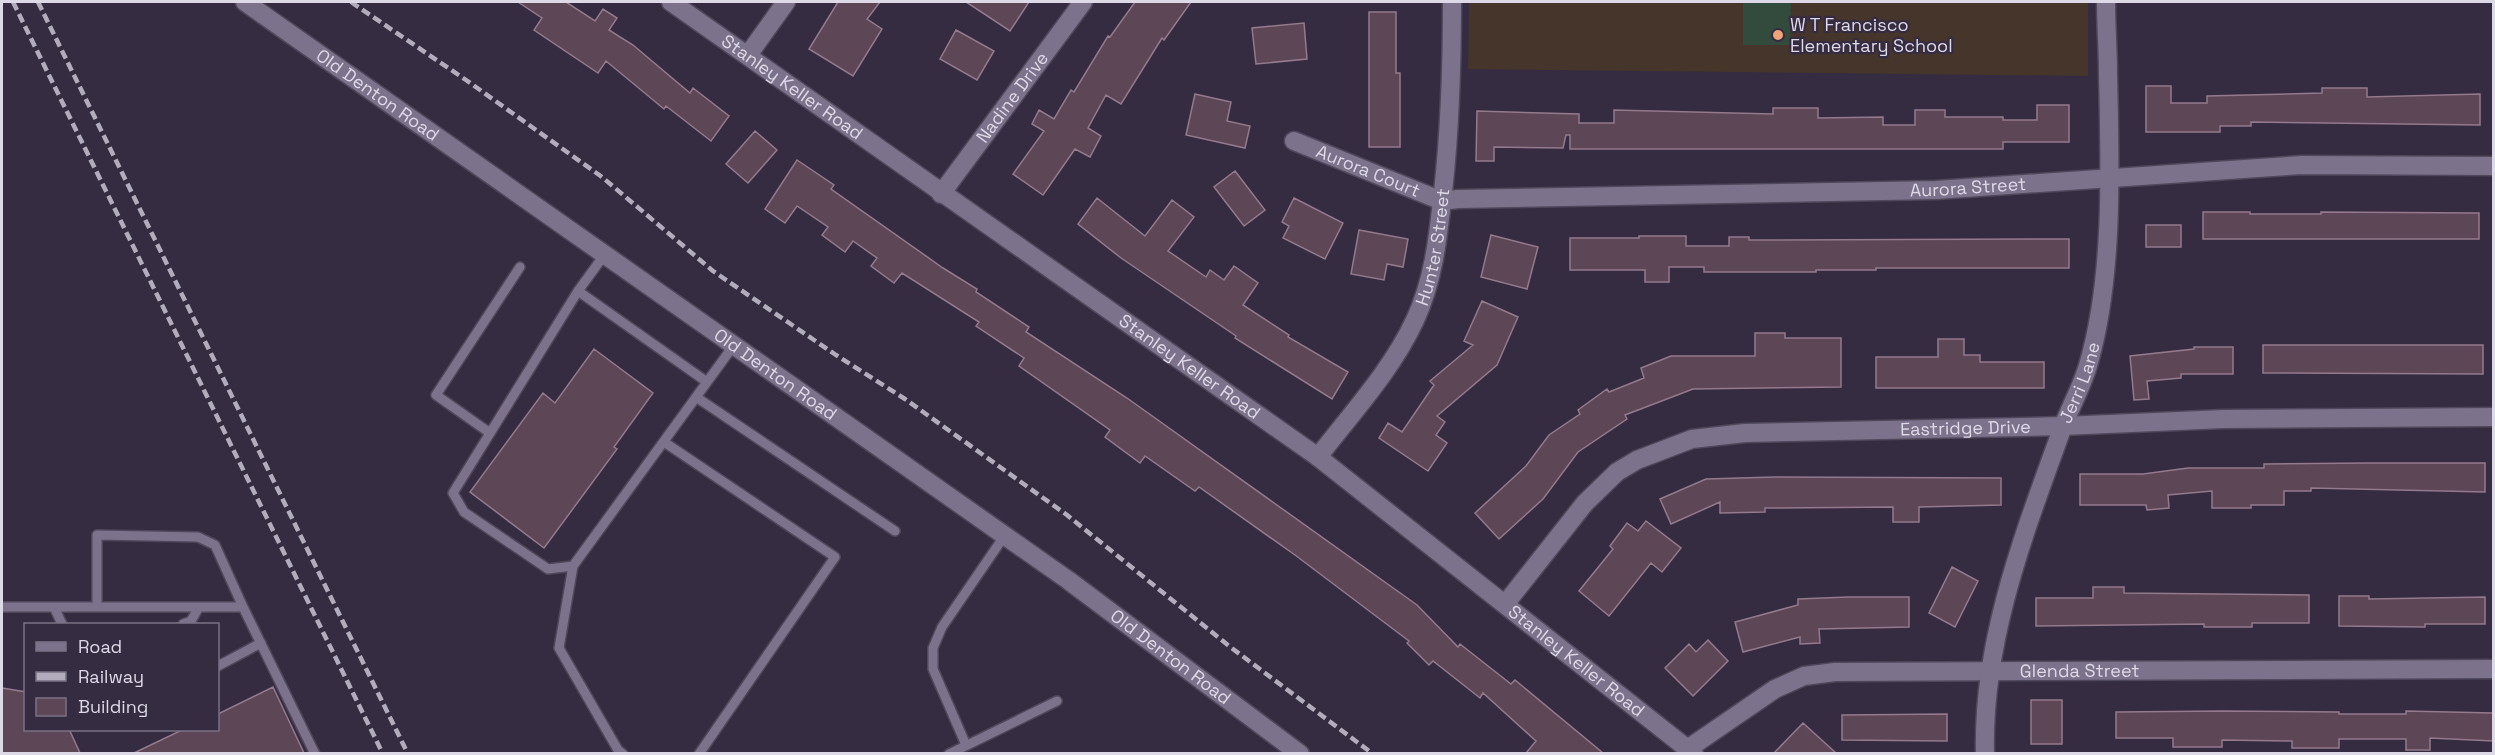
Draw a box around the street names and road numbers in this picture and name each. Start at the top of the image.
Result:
street label: Stanley Keller Road [717,29,868,144]
street label: Old Denton Road [312,44,444,146]
street label: Nadine Drive [971,47,1053,147]
street label: Aurora Court [1313,139,1424,202]
street label: Aurora Street [1910,172,2027,201]
street label: Hunter Street [1410,187,1454,309]
street label: Stanley Keller Road [1115,309,1265,424]
street label: Old Denton Road [710,323,842,425]
street label: Jerri Lane [2053,340,2105,427]
street label: Eastridge Drive [1900,415,2031,441]
street label: Stanley Keller Road [1504,600,1649,722]
street label: Old Denton Road [1106,604,1236,709]
street label: Glenda Street [2020,659,2140,682]

